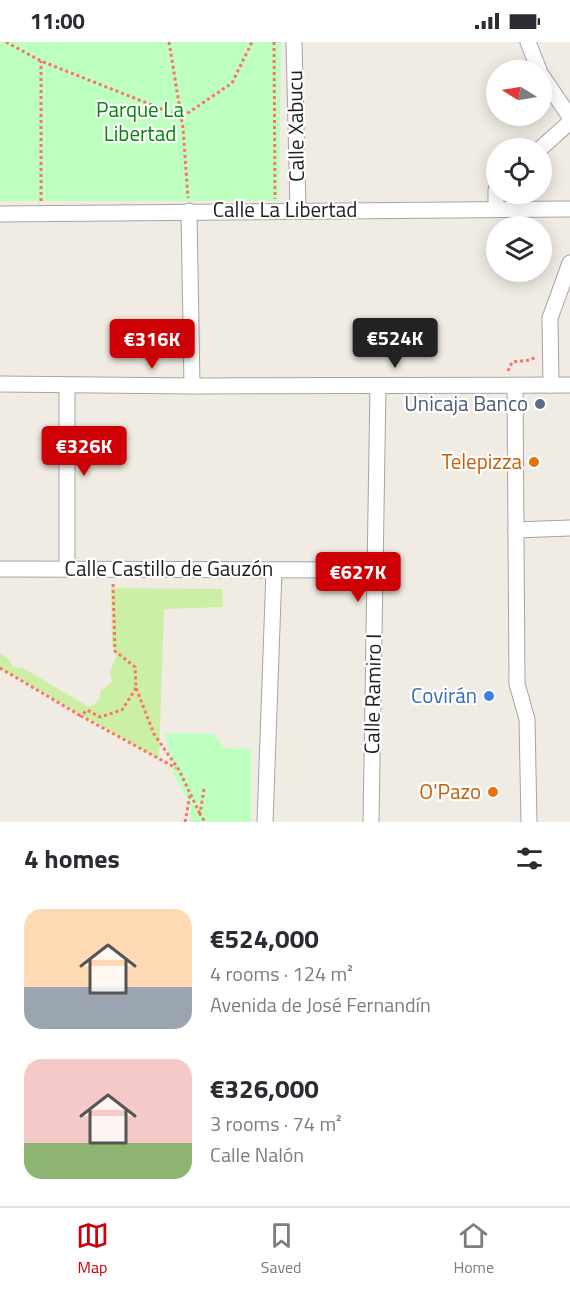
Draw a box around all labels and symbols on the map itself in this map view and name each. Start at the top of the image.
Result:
north arrow [486,60,552,126]
street label: Calle Xabucu [278,70,312,182]
park label: Parque La Libertad [96,93,184,149]
street label: Calle La Libertad [213,193,357,225]
pin: €524K [353,318,437,369]
pin: €316K [110,319,194,370]
place label: Unicaja Banco [404,387,528,419]
marker: Unicaja Banco [533,397,547,411]
pin: €326K [42,426,126,477]
place label: Telepizza [442,445,522,477]
marker: Telepizza [527,455,541,469]
street label: Calle Castillo de Gauzón [65,552,273,584]
pin: €627K [316,552,400,603]
street label: Calle Ramiro I [355,634,389,754]
place label: Covirán [411,679,477,711]
marker: Covirán [482,689,496,703]
place label: O'Pazo [419,775,481,807]
marker: O'Pazo [486,785,500,799]

